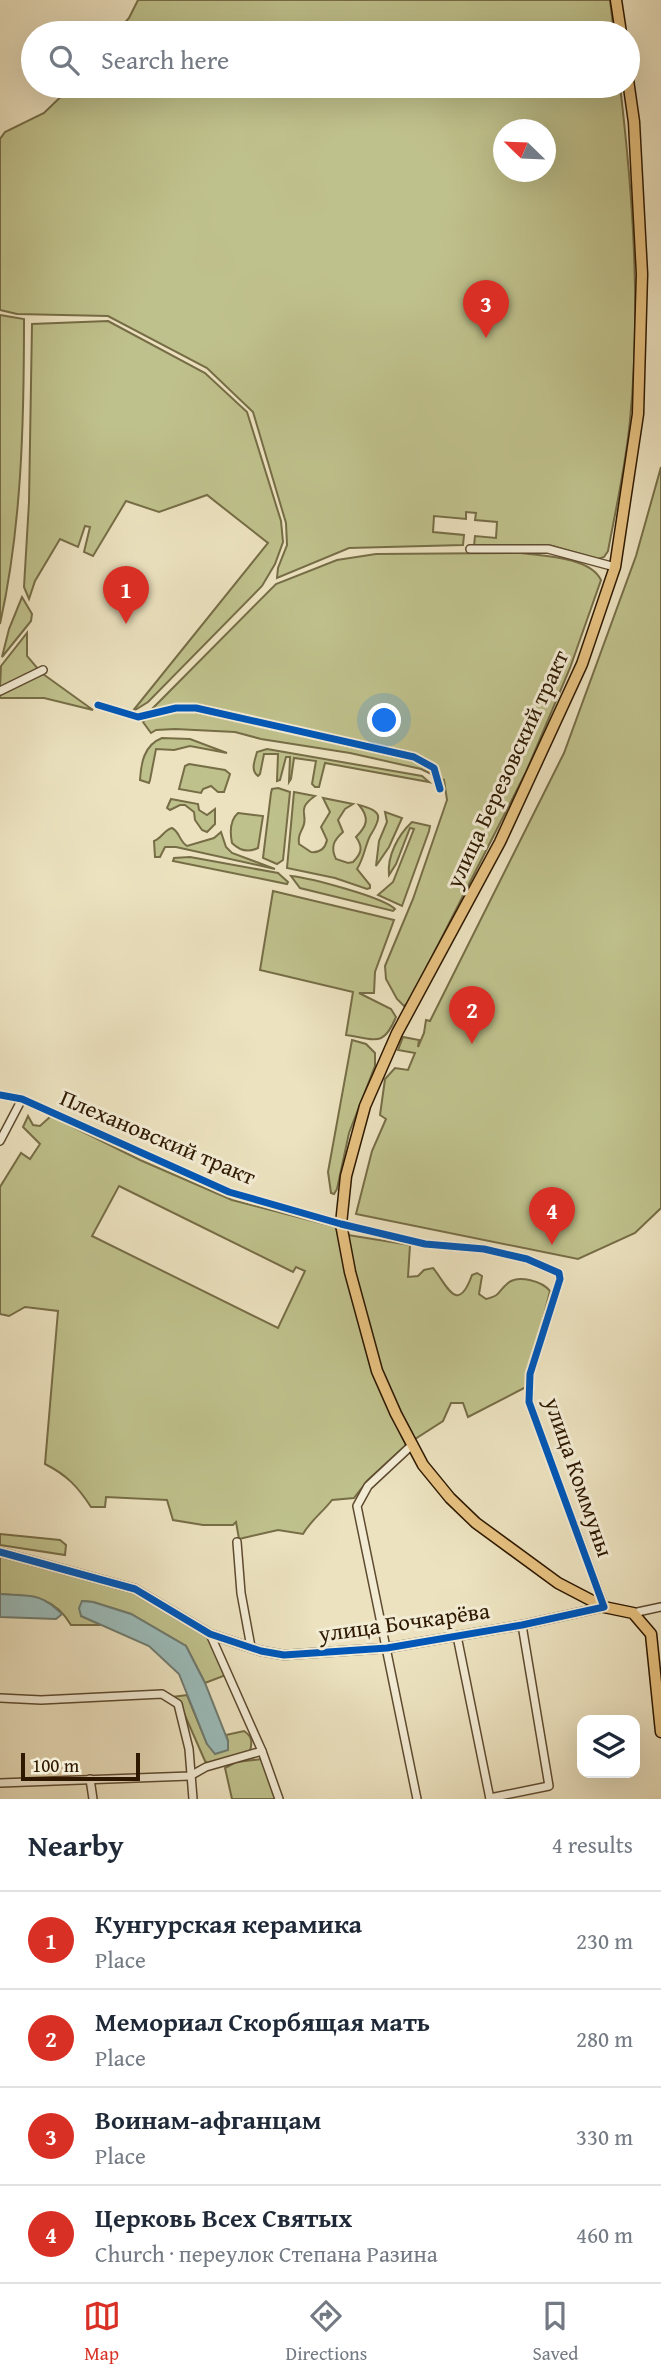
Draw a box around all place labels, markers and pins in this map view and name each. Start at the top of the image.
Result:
pin: 3 [463,280,509,338]
pin: 1 [103,566,149,624]
pin: 2 [449,986,495,1044]
pin: 4 [529,1187,575,1245]

